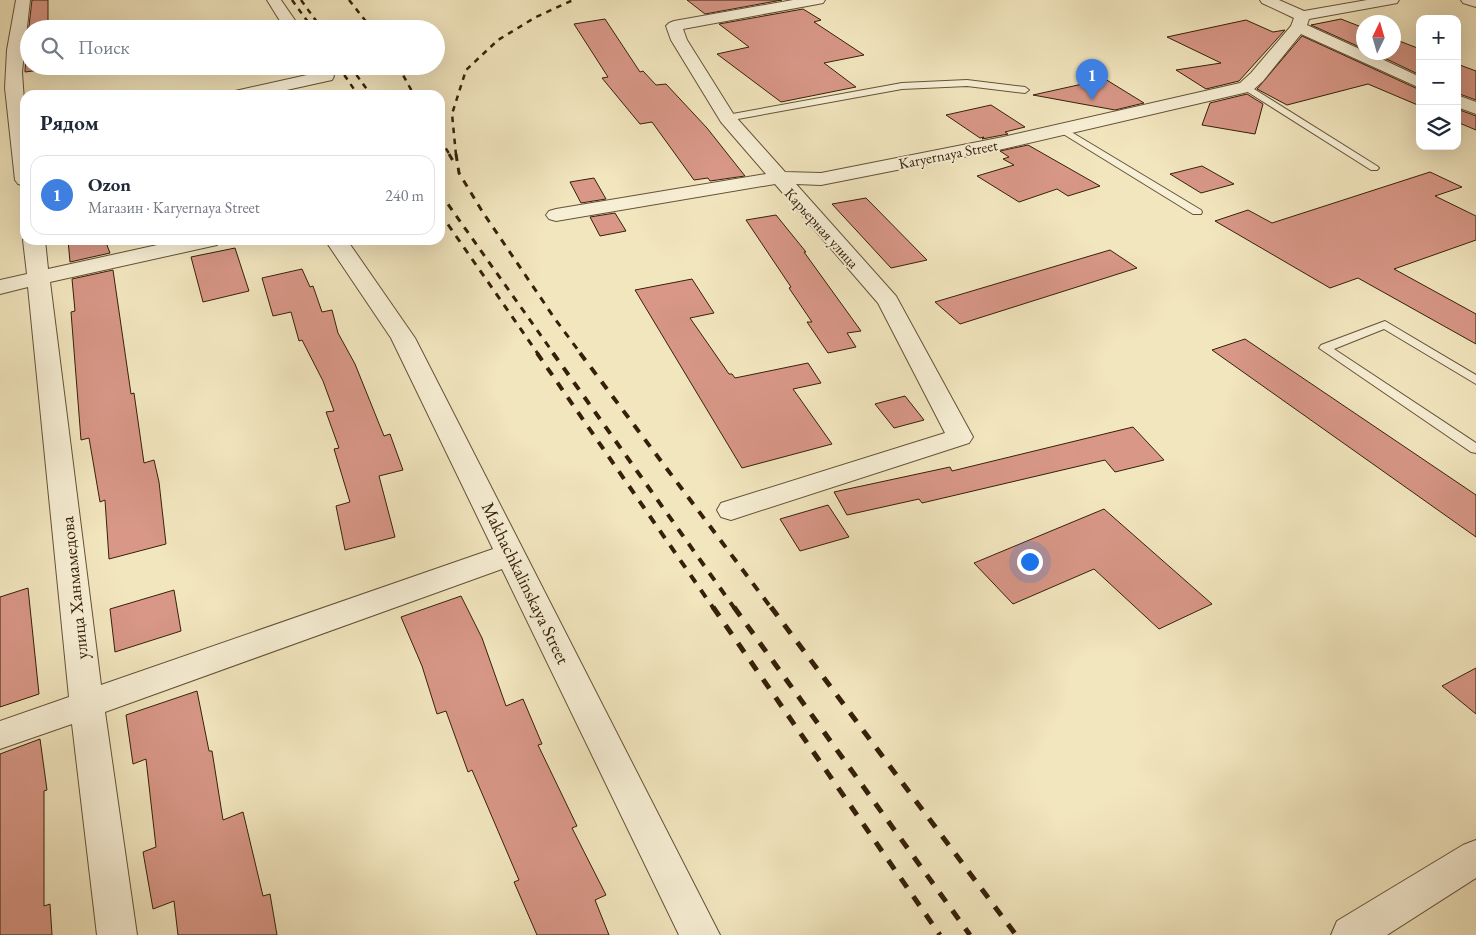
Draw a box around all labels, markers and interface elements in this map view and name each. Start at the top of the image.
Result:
north arrow [1356,15,1401,60]
map controls [1416,15,1461,150]
button: + [1416,15,1461,60]
search box [20,20,445,75]
icon: search [38,34,66,62]
text: Поиск [78,35,130,60]
pin: 1 [1076,59,1108,100]
button: − [1416,60,1461,105]
button: layers [1416,105,1461,150]
text: Рядом [40,109,99,136]
street label: Karyernaya Street [897,135,999,173]
text: Ozon [88,172,131,197]
street label: Карьерная улица [781,184,863,272]
text: 1 [53,185,61,206]
text: 240 m [385,185,424,206]
text: Магазин · Karyernaya Street [88,197,260,218]
street label: Makhachkalinskaya Street [477,498,575,668]
street label: улица Ханмамедова [55,515,93,661]
your location [1017,549,1043,575]

